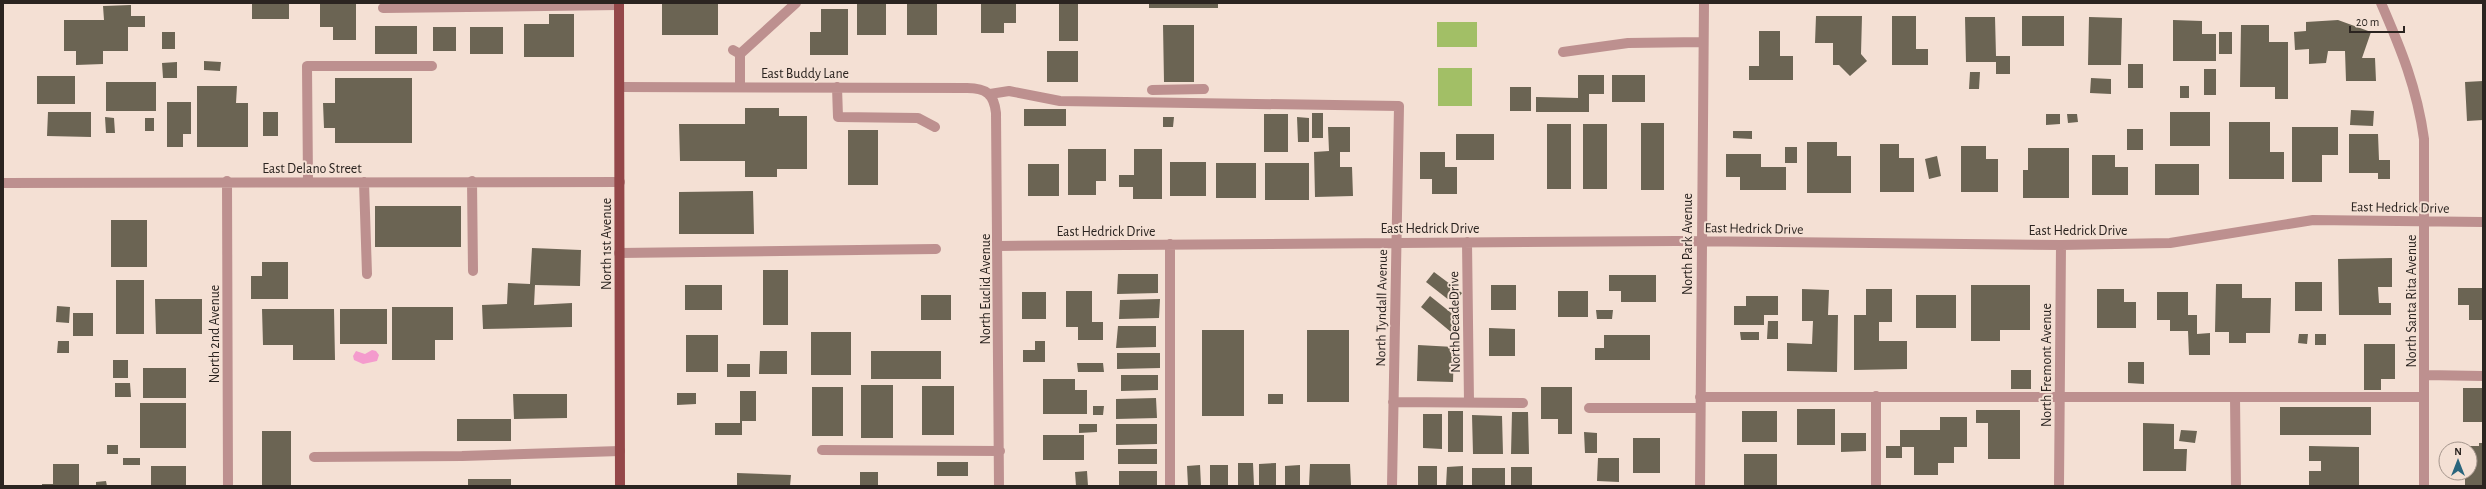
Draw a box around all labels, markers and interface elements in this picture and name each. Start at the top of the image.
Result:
scale bar [2350,8,2404,34]
text: 20 m [2356,16,2379,28]
street label: East Buddy Lane [761,67,849,81]
street label: East Delano Street [262,162,362,176]
street label: North Park Avenue [1681,193,1695,295]
street label: North 1st Avenue [600,198,614,290]
street label: East Hedrick Drive [2350,200,2450,216]
street label: East Hedrick Drive [1704,221,1804,237]
street label: East Hedrick Drive [1380,222,1480,236]
street label: East Hedrick Drive [2028,224,2128,238]
street label: East Hedrick Drive [1056,225,1156,239]
street label: North Euclid Avenue [979,234,993,344]
street label: North Santa Rita Avenue [2405,235,2419,367]
street label: North Tyndall Avenue [1374,249,1390,367]
street label: NorthDecadeDrive [1447,271,1463,373]
street label: North 2nd Avenue [208,285,222,383]
street label: North Fremont Avenue [2040,303,2054,427]
north arrow [2438,441,2478,481]
text: N [2454,446,2462,457]

